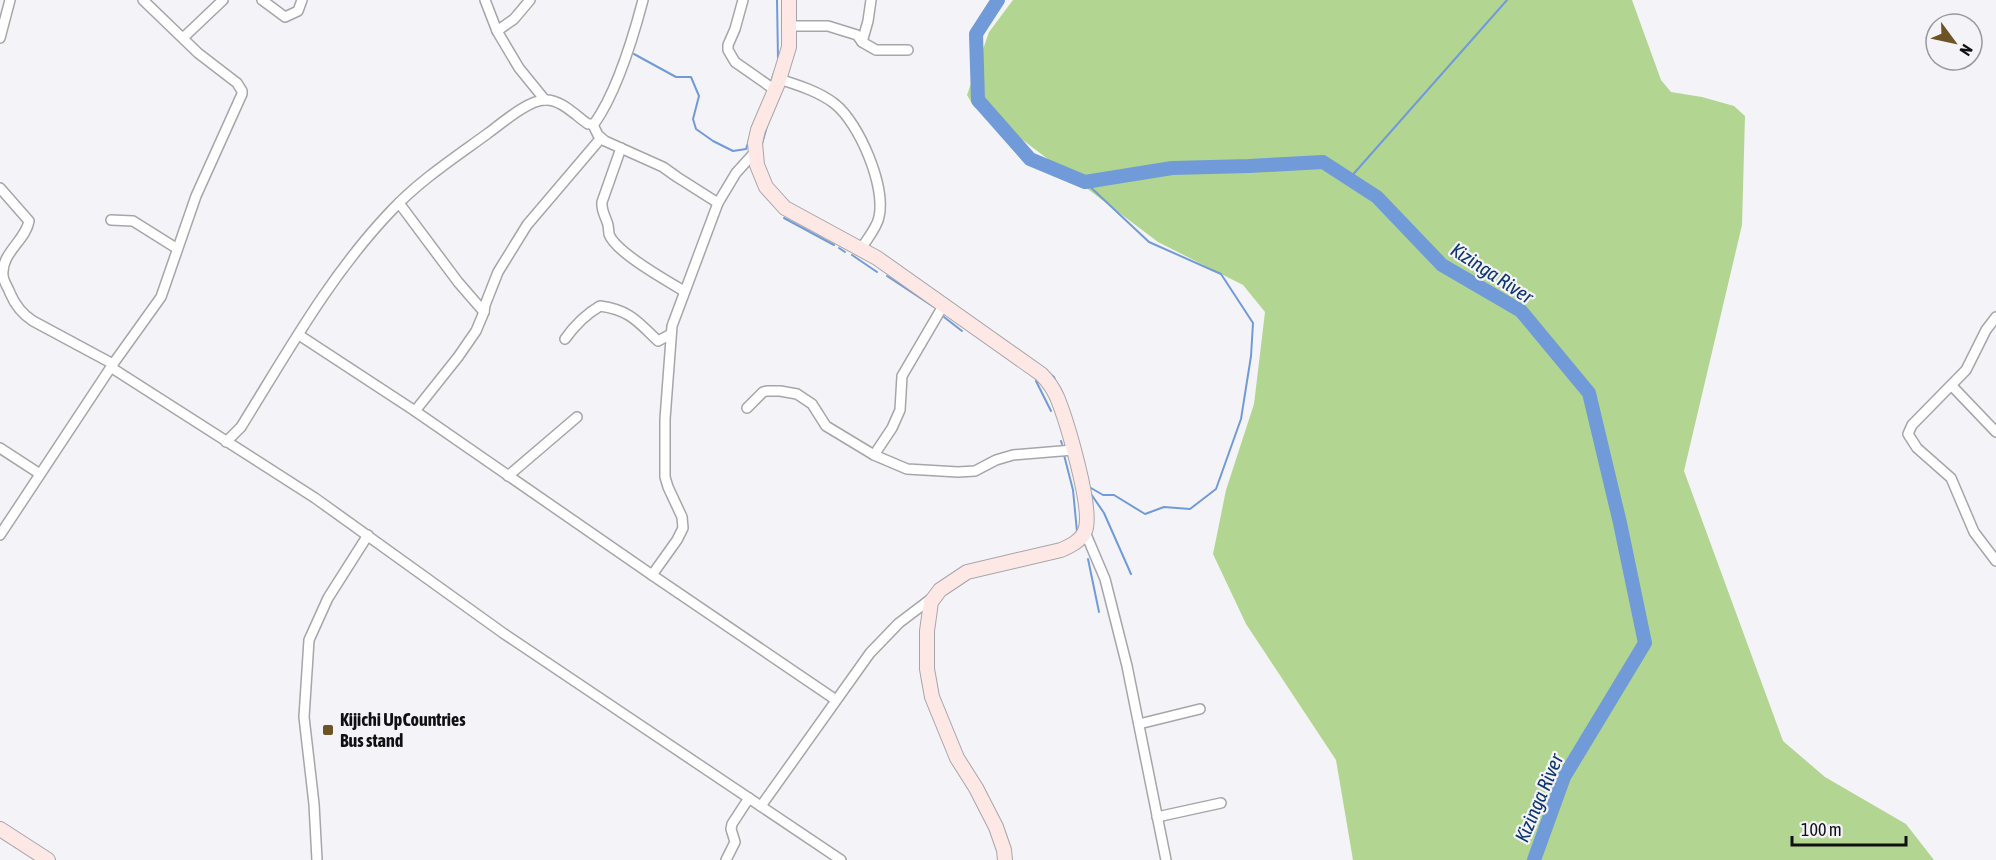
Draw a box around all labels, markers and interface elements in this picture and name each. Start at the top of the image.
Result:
north arrow [1924,12,1984,72]
text: N [1956,41,1977,59]
water label: Kizinga River [1447,237,1539,308]
place label: Kijichi UpCountries Bus stand [340,709,466,751]
marker: Kijichi UpCountries Bus stand [321,723,335,737]
water label: Kizinga River [1510,749,1568,845]
scale bar [1792,809,1906,847]
text: 100 m [1801,819,1842,840]

